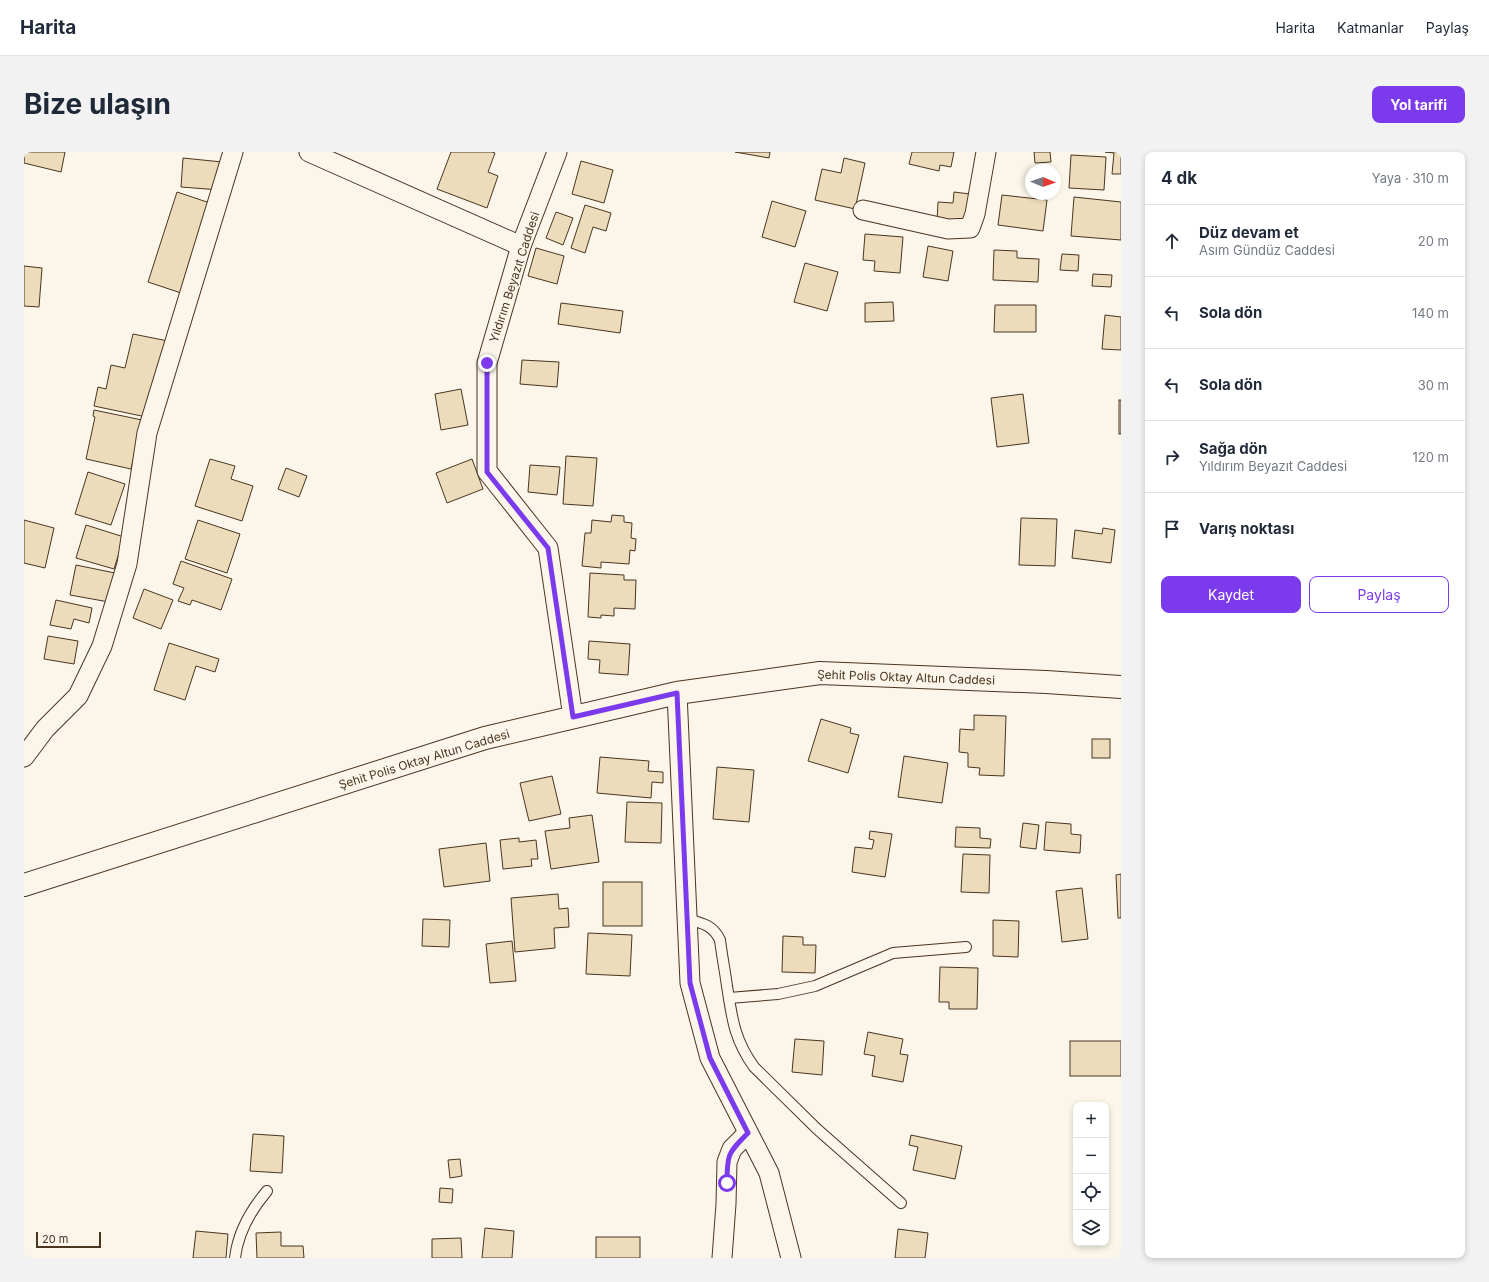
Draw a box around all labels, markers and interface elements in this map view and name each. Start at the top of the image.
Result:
text: Harita [20,16,76,39]
text: Harita [1275,19,1315,36]
text: Katmanlar [1337,19,1404,36]
text: Paylaş [1426,19,1469,36]
button: Yol tarifi [1372,86,1465,123]
text: Bize ulaşın [24,87,171,121]
north arrow [1025,164,1061,200]
text: 4 dk [1161,168,1197,188]
text: Yaya · 310 m [1372,170,1449,186]
street label: Yıldırım Beyazıt Caddesi [486,210,542,344]
text: Düz devam et [1199,223,1299,242]
icon: ahead [1161,230,1183,252]
text: 20 m [1418,233,1449,249]
text: Asım Gündüz Caddesi [1199,242,1335,258]
icon: left [1161,302,1183,324]
text: Sola dön [1199,303,1262,322]
text: 140 m [1412,305,1449,321]
route end [478,354,496,372]
icon: left [1161,374,1183,396]
text: Sola dön [1199,375,1262,394]
text: 30 m [1418,377,1449,393]
text: Sağa dön [1199,439,1267,458]
icon: right [1161,446,1183,468]
text: 120 m [1413,449,1449,465]
text: Yıldırım Beyazıt Caddesi [1199,458,1347,474]
icon: arrive [1161,518,1183,540]
text: Varış noktası [1199,519,1294,538]
button: Kaydet [1161,576,1301,613]
button: Paylaş [1309,576,1449,613]
street label: Şehit Polis Oktay Altun Caddesi [817,666,995,688]
street label: Şehit Polis Oktay Altun Caddesi [337,726,511,792]
map controls [1073,1102,1109,1246]
button: + [1073,1102,1109,1138]
button: − [1073,1138,1109,1174]
route start [718,1174,736,1192]
button: locate [1073,1174,1109,1210]
button: layers [1073,1210,1109,1246]
scale bar [36,1230,101,1249]
text: 20 m [42,1232,68,1246]

